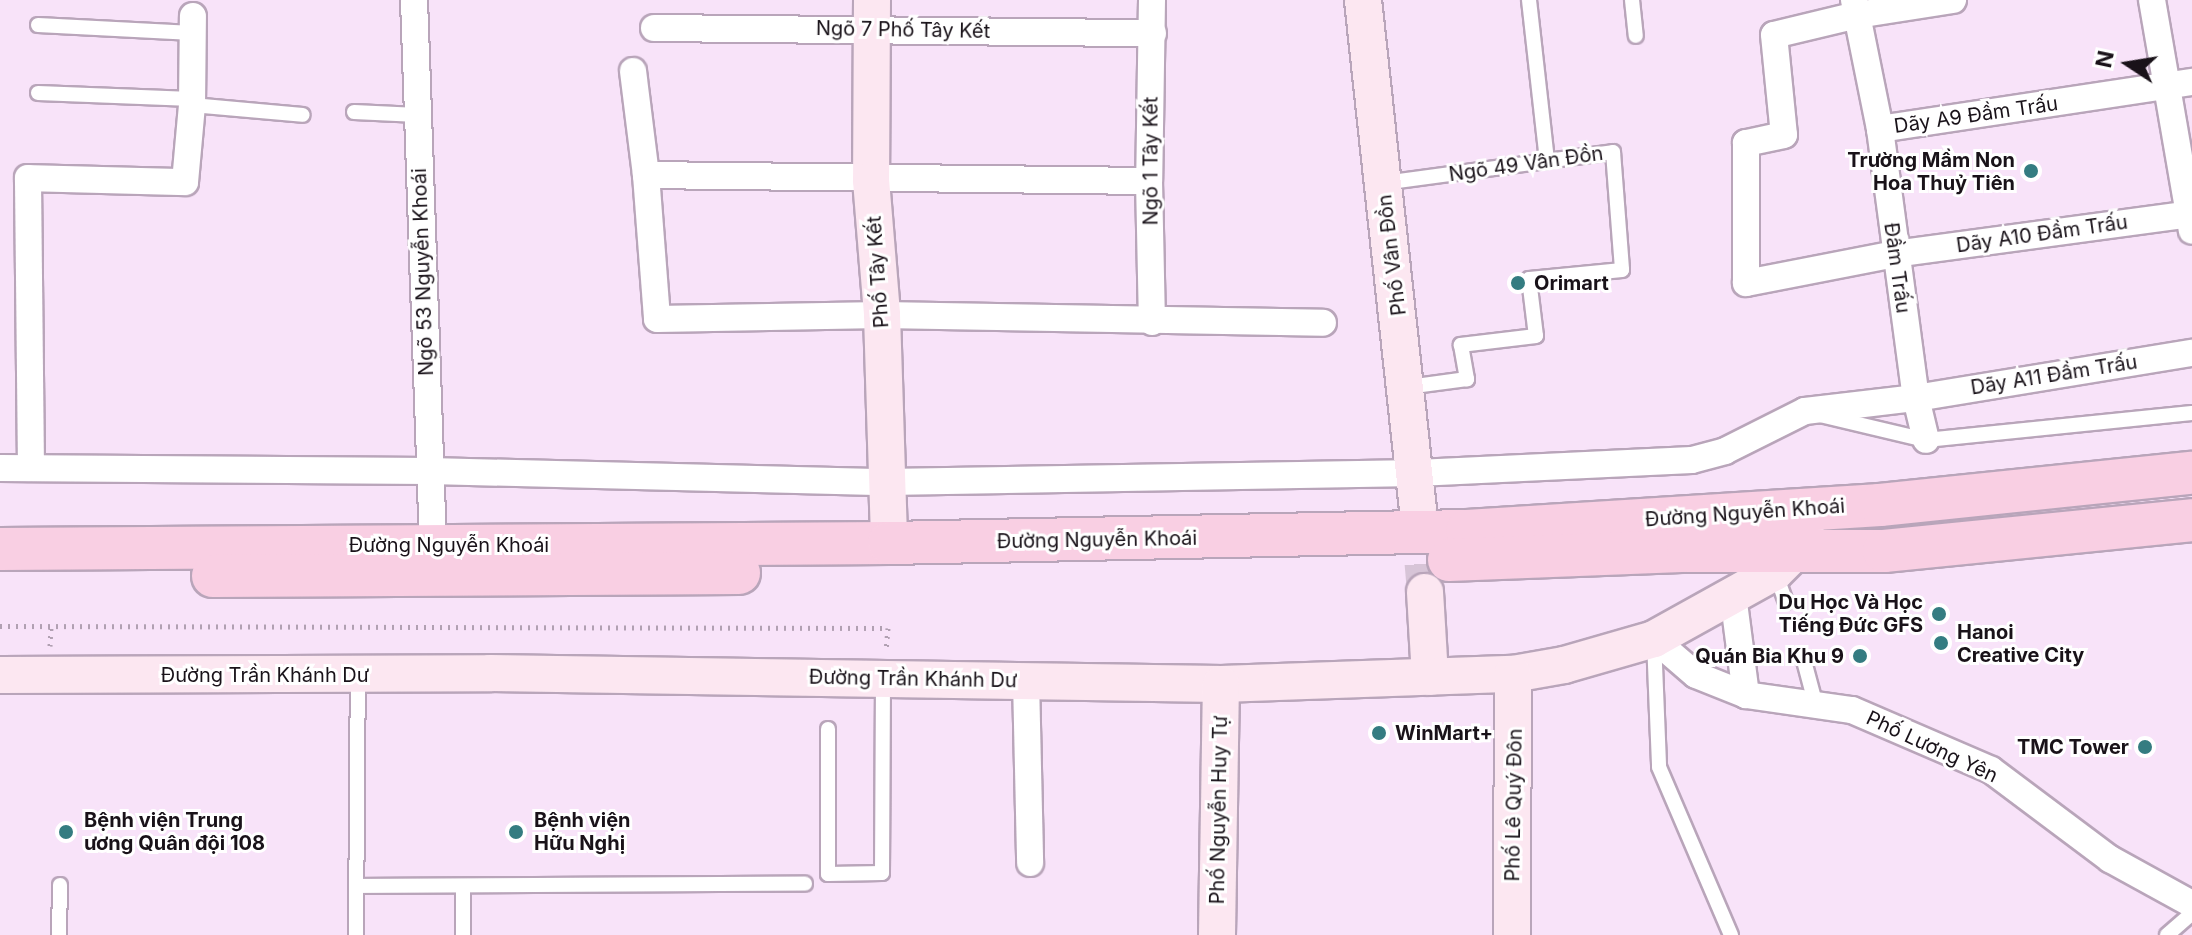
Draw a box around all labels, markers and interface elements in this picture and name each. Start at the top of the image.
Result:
street label: Ngõ 7 Phố Tây Kết [816,16,990,44]
north arrow [2088,24,2168,104]
text: N [2090,48,2119,70]
street label: Dãy A9 Đầm Trấu [1893,92,2059,138]
street label: Ngõ 1 Tây Kết [1139,97,1163,225]
street label: Ngõ 49 Vân Đồn [1447,141,1605,187]
place label: Trường Mầm Non Hoa Thuỷ Tiên [1847,148,2015,195]
marker: Trường Mầm Non Hoa Thuỷ Tiên [2022,162,2040,180]
street label: Ngõ 53 Nguyễn Khoái [407,168,439,376]
street label: Phố Vân Đồn [1373,193,1411,317]
street label: Dãy A10 Đầm Trấu [1955,210,2129,258]
street label: Phố Tây Kết [862,215,894,329]
street label: Đầm Trấu [1879,221,1915,315]
place label: Orimart [1534,271,1609,295]
marker: Orimart [1509,274,1527,292]
street label: Dãy A11 Đầm Trấu [1969,350,2139,400]
street label: Đường Nguyễn Khoái [1644,494,1846,532]
street label: Đường Nguyễn Khoái [997,526,1197,554]
street label: Đường Nguyễn Khoái [349,533,549,557]
place label: Du Học Và Học Tiếng Đức GFS [1779,590,1923,637]
marker: Du Học Và Học Tiếng Đức GFS [1930,605,1948,623]
place label: Hanoi Creative City [1957,620,2084,667]
marker: Hanoi Creative City [1932,634,1950,652]
place label: Quán Bia Khu 9 [1695,644,1844,668]
marker: Quán Bia Khu 9 [1851,647,1869,665]
street label: Đường Trần Khánh Dư [161,663,369,687]
street label: Đường Trần Khánh Dư [809,665,1017,693]
street label: Phố Lương Yên [1862,706,2002,788]
street label: Phố Nguyễn Huy Tự [1205,715,1233,905]
place label: WinMart+ [1395,721,1493,745]
marker: WinMart+ [1370,724,1388,742]
street label: Phố Lê Quý Đôn [1501,728,1527,882]
place label: TMC Tower [2017,735,2129,759]
marker: TMC Tower [2136,738,2154,756]
place label: Bệnh viện Trung ương Quân đội 108 [84,808,265,855]
place label: Bệnh viện Hữu Nghị [534,808,631,855]
marker: Bệnh viện Trung ương Quân đội 108 [55,821,77,843]
marker: Bệnh viện Hữu Nghị [505,821,527,843]

